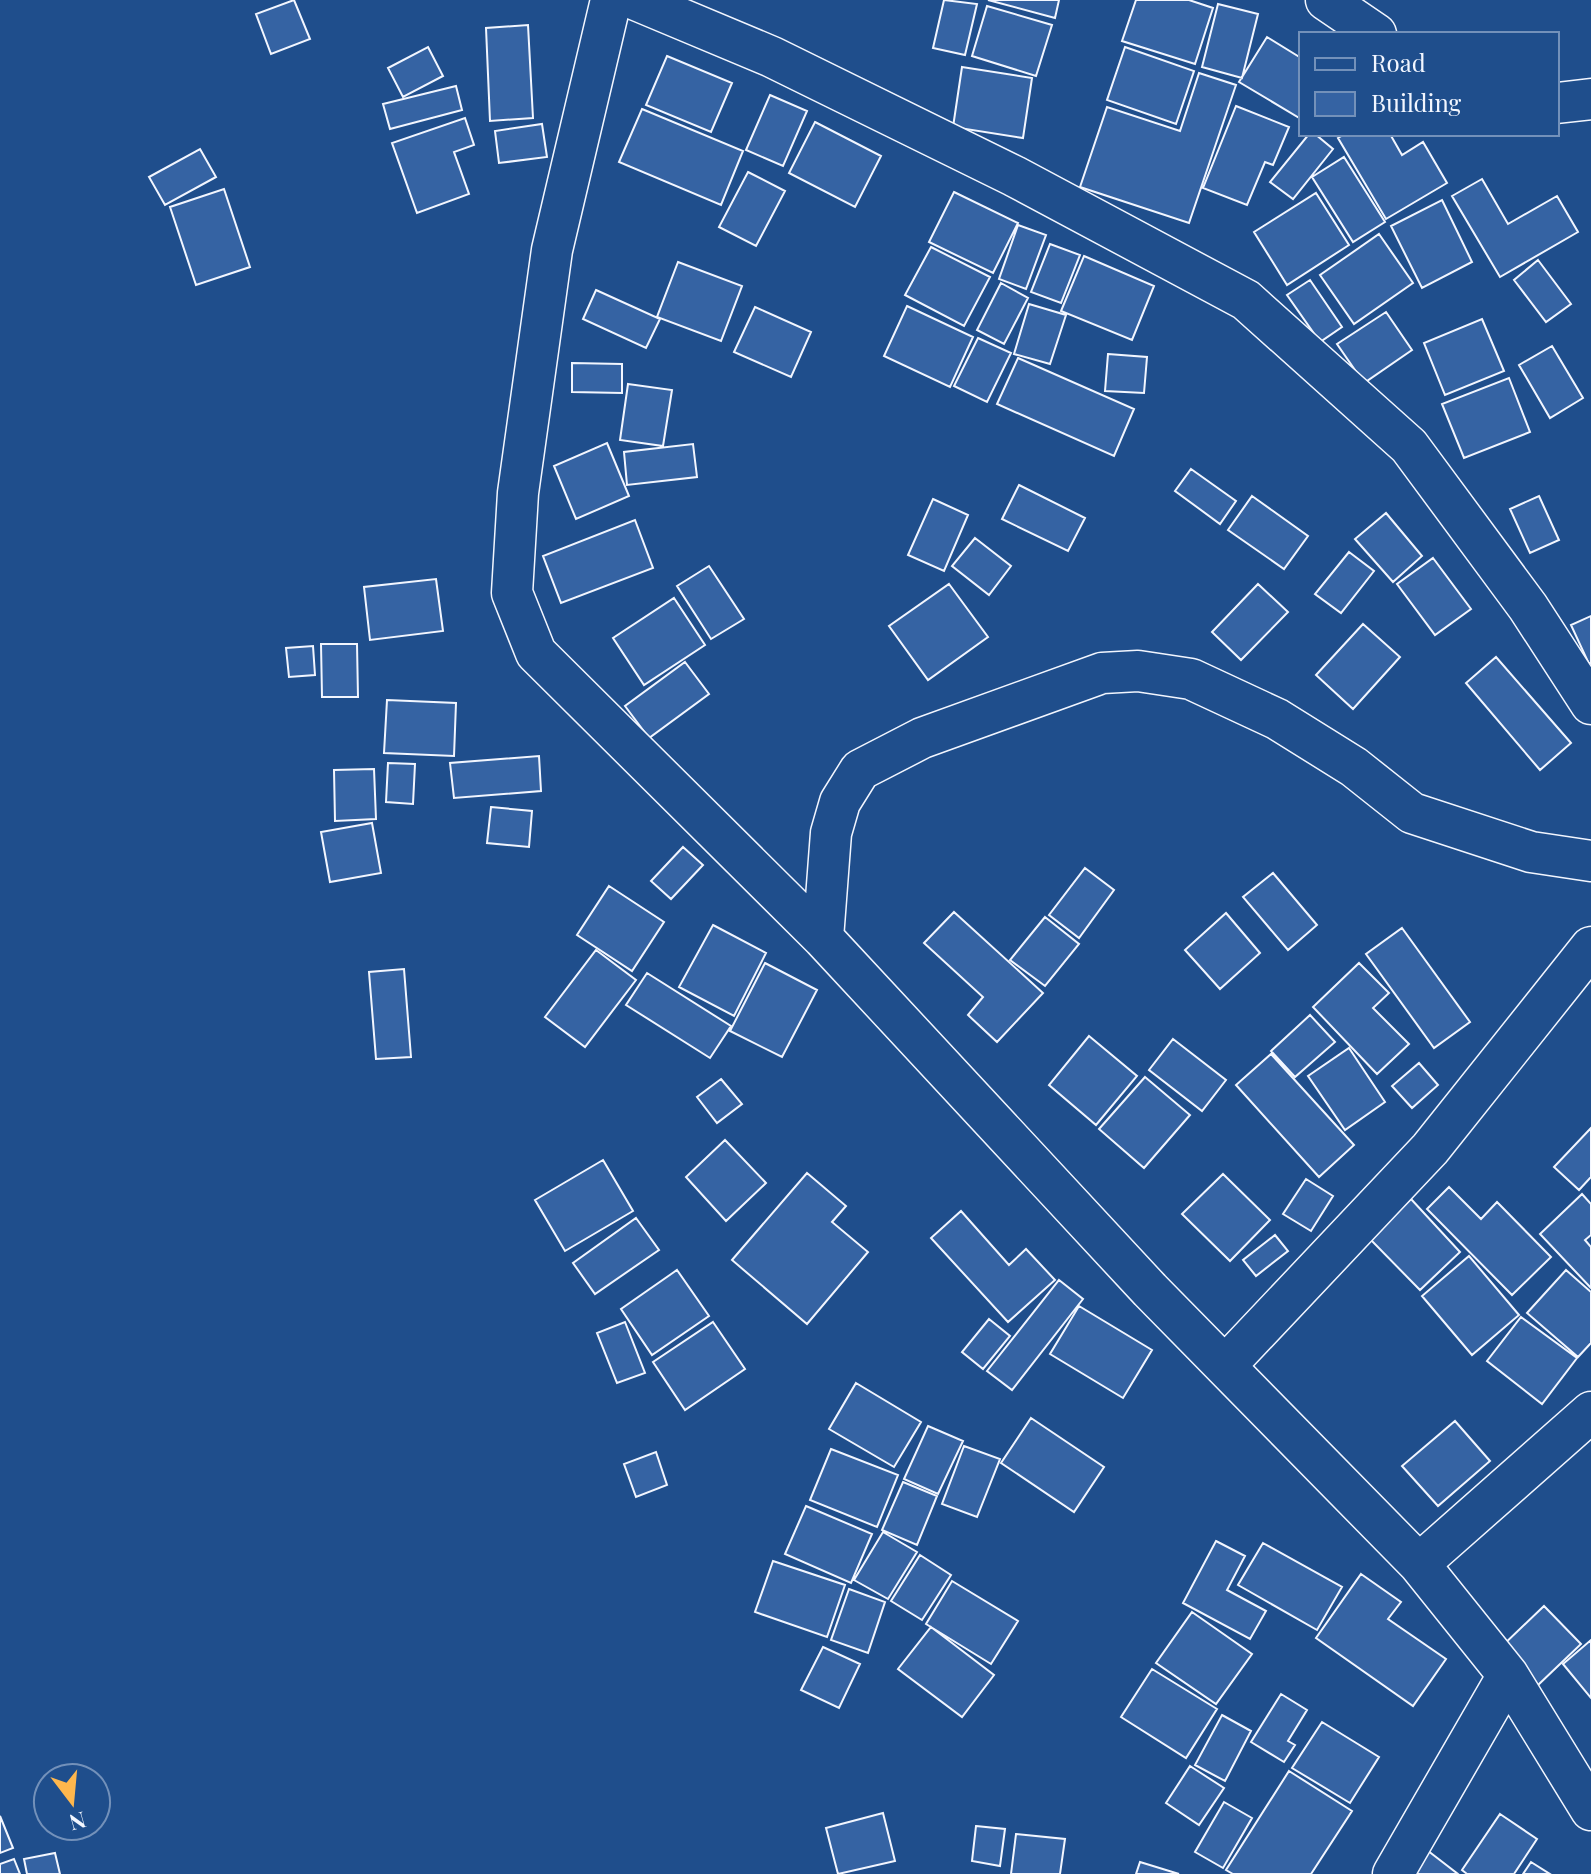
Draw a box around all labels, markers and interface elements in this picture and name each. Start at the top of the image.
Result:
legend [1299,32,1559,136]
text: Road [1371,46,1426,78]
text: Building [1371,86,1462,118]
north arrow [32,1762,112,1842]
text: N [66,1806,90,1839]

